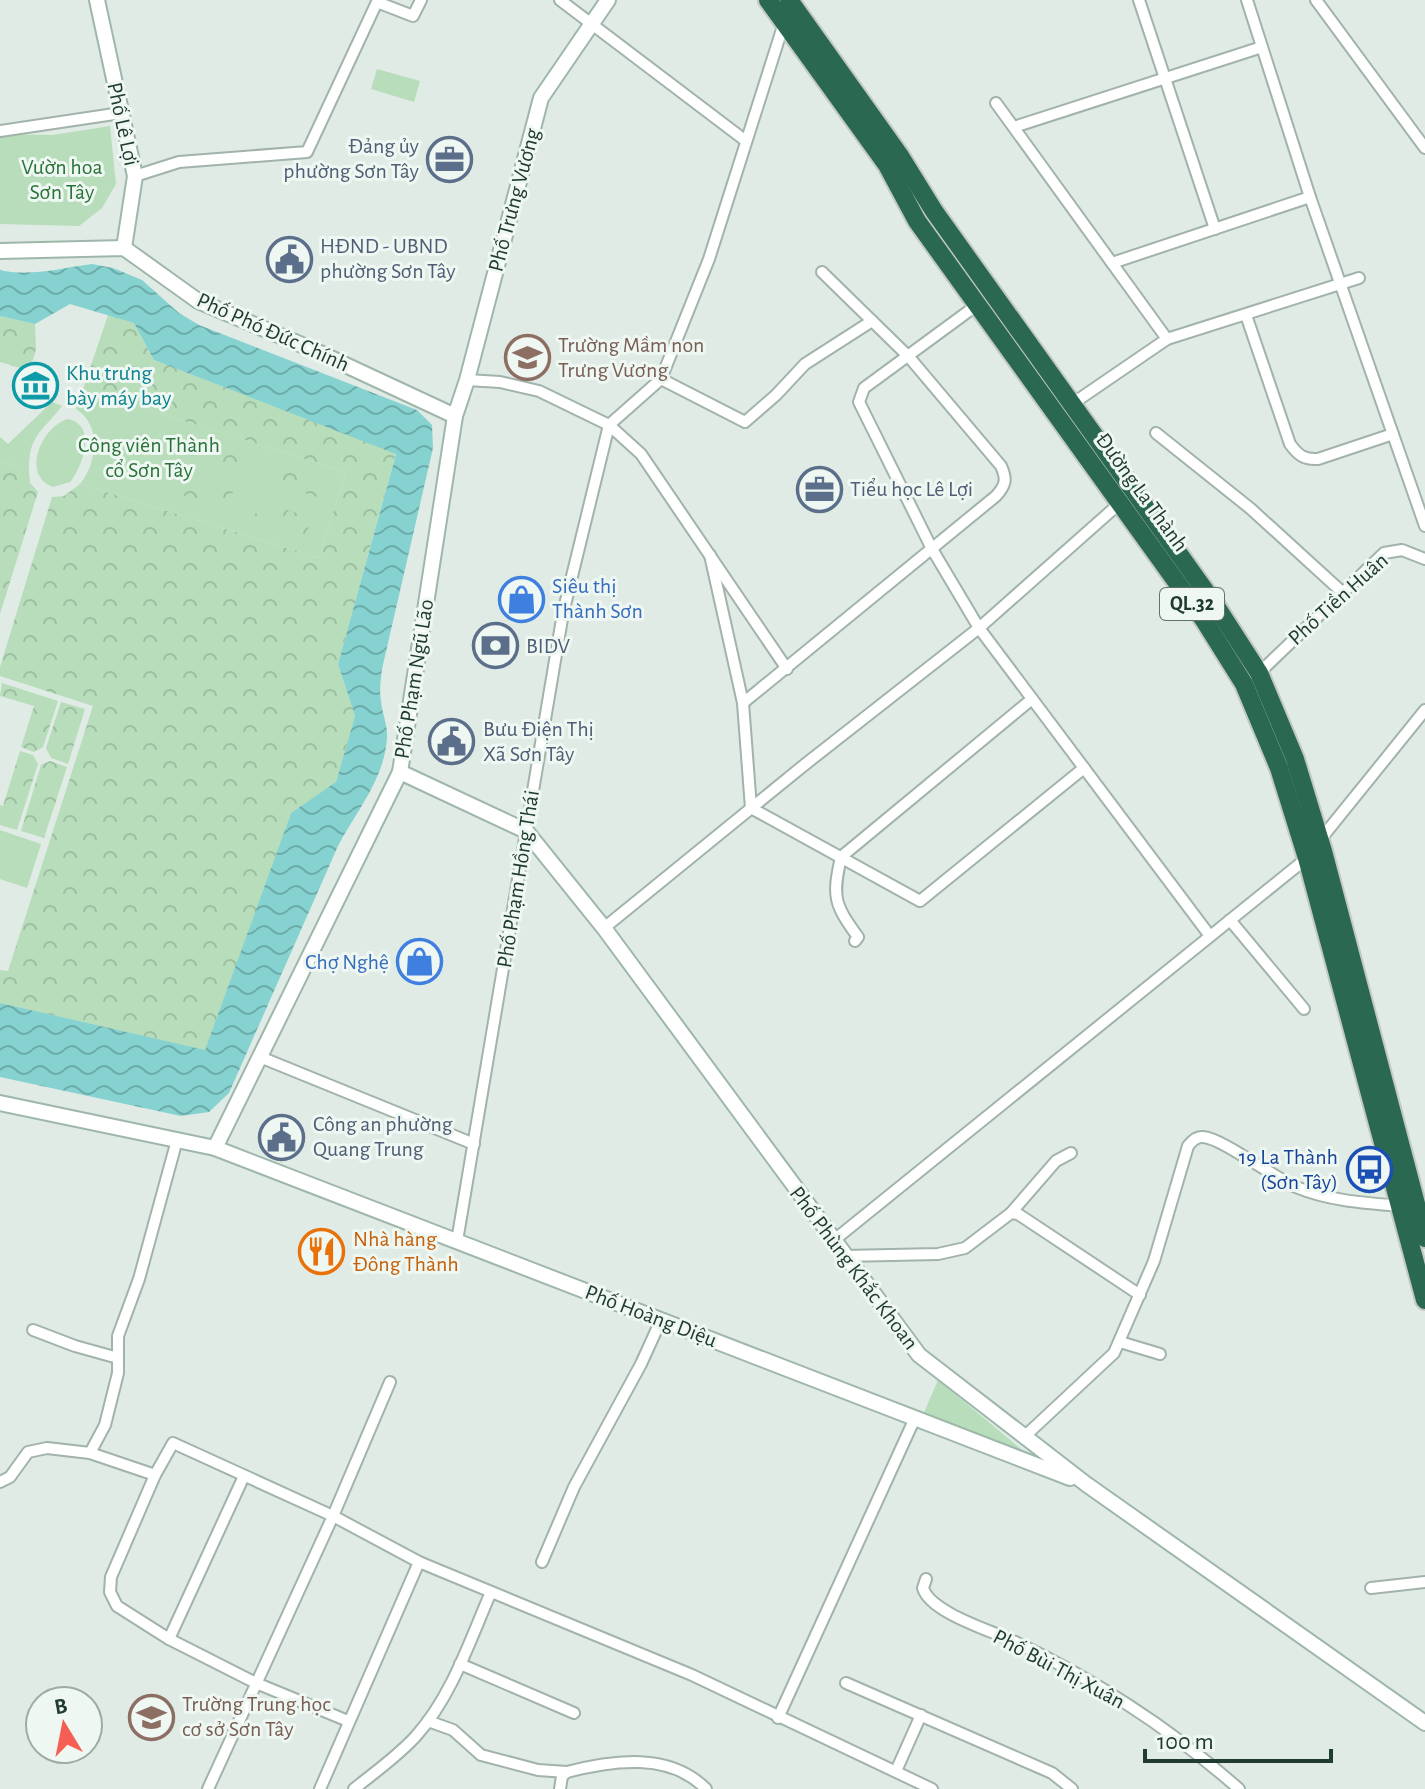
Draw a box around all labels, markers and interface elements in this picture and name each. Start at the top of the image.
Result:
street label: Phố Lê Lợi [103,80,143,168]
street label: Phố Trưng Vương [484,126,544,274]
place label: Đảng ủy phường Sơn Tây [283,135,420,182]
office icon: Đảng ủy phường Sơn Tây [426,135,474,183]
park label: Vườn hoa Sơn Tây [21,156,103,203]
public building icon: HĐND - UBND phường Sơn Tây [265,235,313,283]
place label: HĐND - UBND phường Sơn Tây [320,235,456,282]
street label: Phố Phó Đức Chính [194,289,352,375]
school or university icon: Trường Mầm non Trưng Vương [503,334,551,382]
place label: Trường Mầm non Trưng Vương [558,334,704,381]
museum icon: Khu trưng bày máy bay [11,362,59,410]
place label: Khu trưng bày máy bay [66,362,172,409]
street label: Đường La Thành [1092,429,1192,555]
park label: Công viên Thành cổ Sơn Tây [78,434,220,481]
office icon: Tiểu học Lê Lợi [795,465,843,513]
place label: Tiểu học Lê Lợi [850,478,973,500]
street label: Phố Tiền Huân [1284,549,1392,649]
shop icon: Siêu thị Thành Sơn [497,575,545,623]
place label: Siêu thị Thành Sơn [552,575,643,622]
road number: QL.32 [1160,588,1224,620]
street label: Phố Phạm Ngũ Lão [391,598,437,760]
bank icon: BIDV [471,622,519,670]
place label: BIDV [526,635,571,657]
public building icon: Bưu Điện Thị Xã Sơn Tây [428,718,476,766]
place label: Bưu Điện Thị Xã Sơn Tây [483,718,594,765]
street label: Phố Phạm Hồng Thái [493,789,543,969]
shop icon: Chợ Nghệ [396,938,444,986]
place label: Chợ Nghệ [305,951,389,973]
public building icon: Công an phường Quang Trung [258,1113,306,1161]
place label: Công an phường Quang Trung [313,1113,453,1160]
place label: 19 La Thành (Sơn Tây) [1239,1146,1338,1193]
bus stop icon: 19 La Thành (Sơn Tây) [1345,1146,1393,1194]
street label: Phố Phùng Khắc Khoan [786,1182,922,1354]
restaurant icon: Nhà hàng Đông Thành [298,1228,346,1276]
place label: Nhà hàng Đông Thành [353,1228,459,1275]
street label: Phố Hoàng Diệu [582,1281,720,1351]
street label: Phố Bùi Thị Xuân [990,1625,1128,1713]
north arrow [24,1685,104,1765]
school or university icon: Trường Trung học cơ sở Sơn Tây [127,1693,175,1741]
place label: Trường Trung học cơ sở Sơn Tây [182,1693,331,1740]
text: B [53,1694,69,1718]
scale bar [1145,1713,1331,1763]
text: 100 m [1157,1730,1214,1754]

